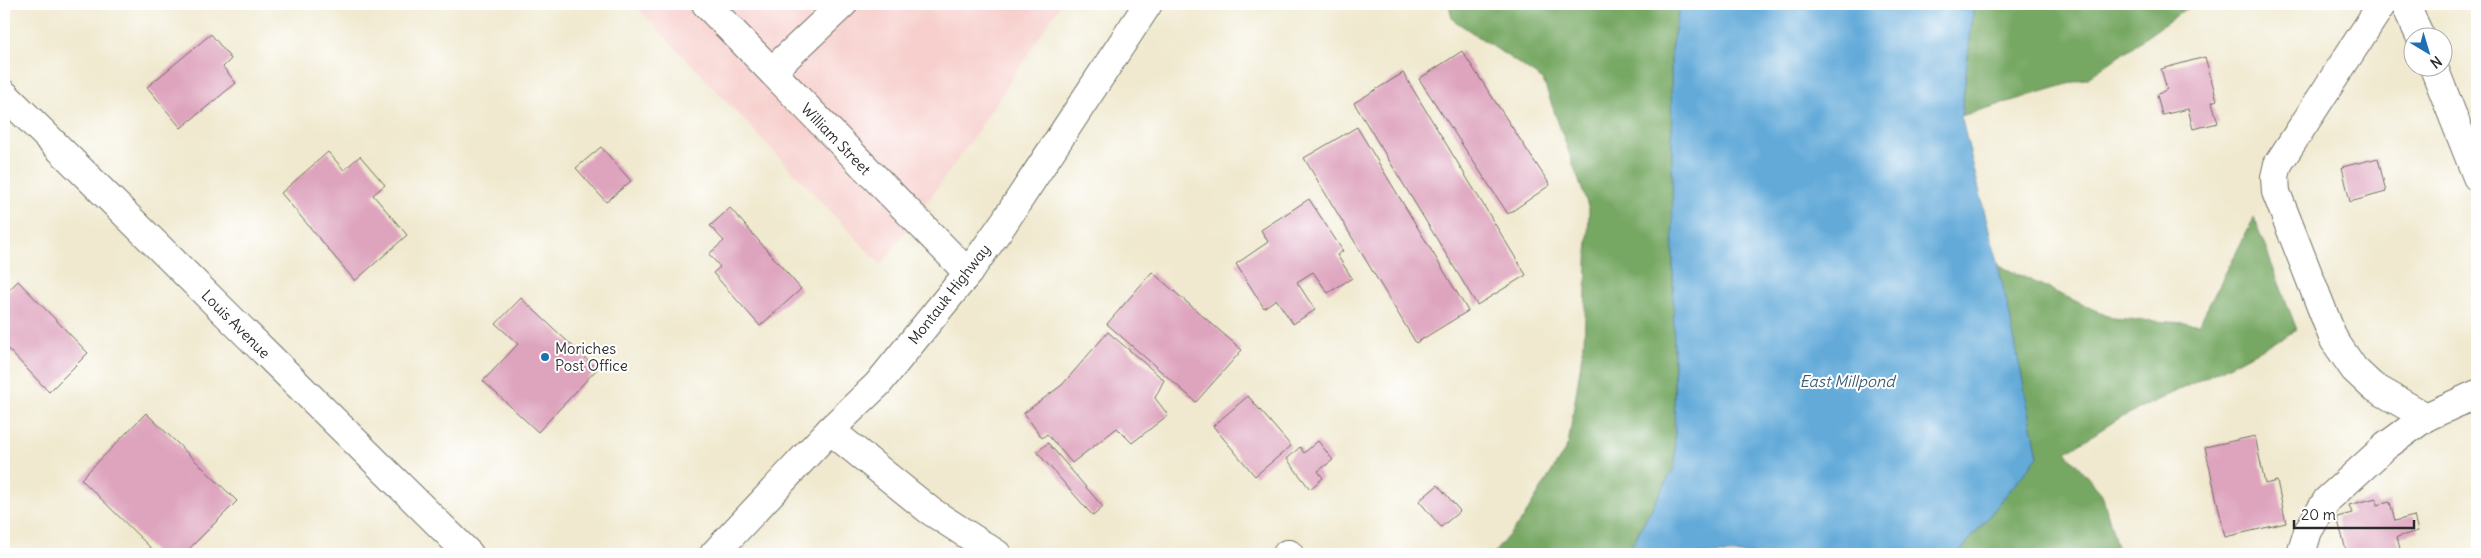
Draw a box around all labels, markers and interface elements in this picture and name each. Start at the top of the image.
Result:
north arrow [2404,28,2454,78]
text: N [2427,52,2445,72]
street label: William Street [797,99,875,179]
street label: Montauk Highway [904,240,994,348]
street label: Louis Avenue [198,286,274,362]
place label: Moriches Post Office [555,339,628,375]
marker: Moriches Post Office [539,351,551,363]
water label: East Millpond [1799,371,1897,391]
scale bar [2294,498,2414,530]
text: 20 m [2301,505,2336,524]

